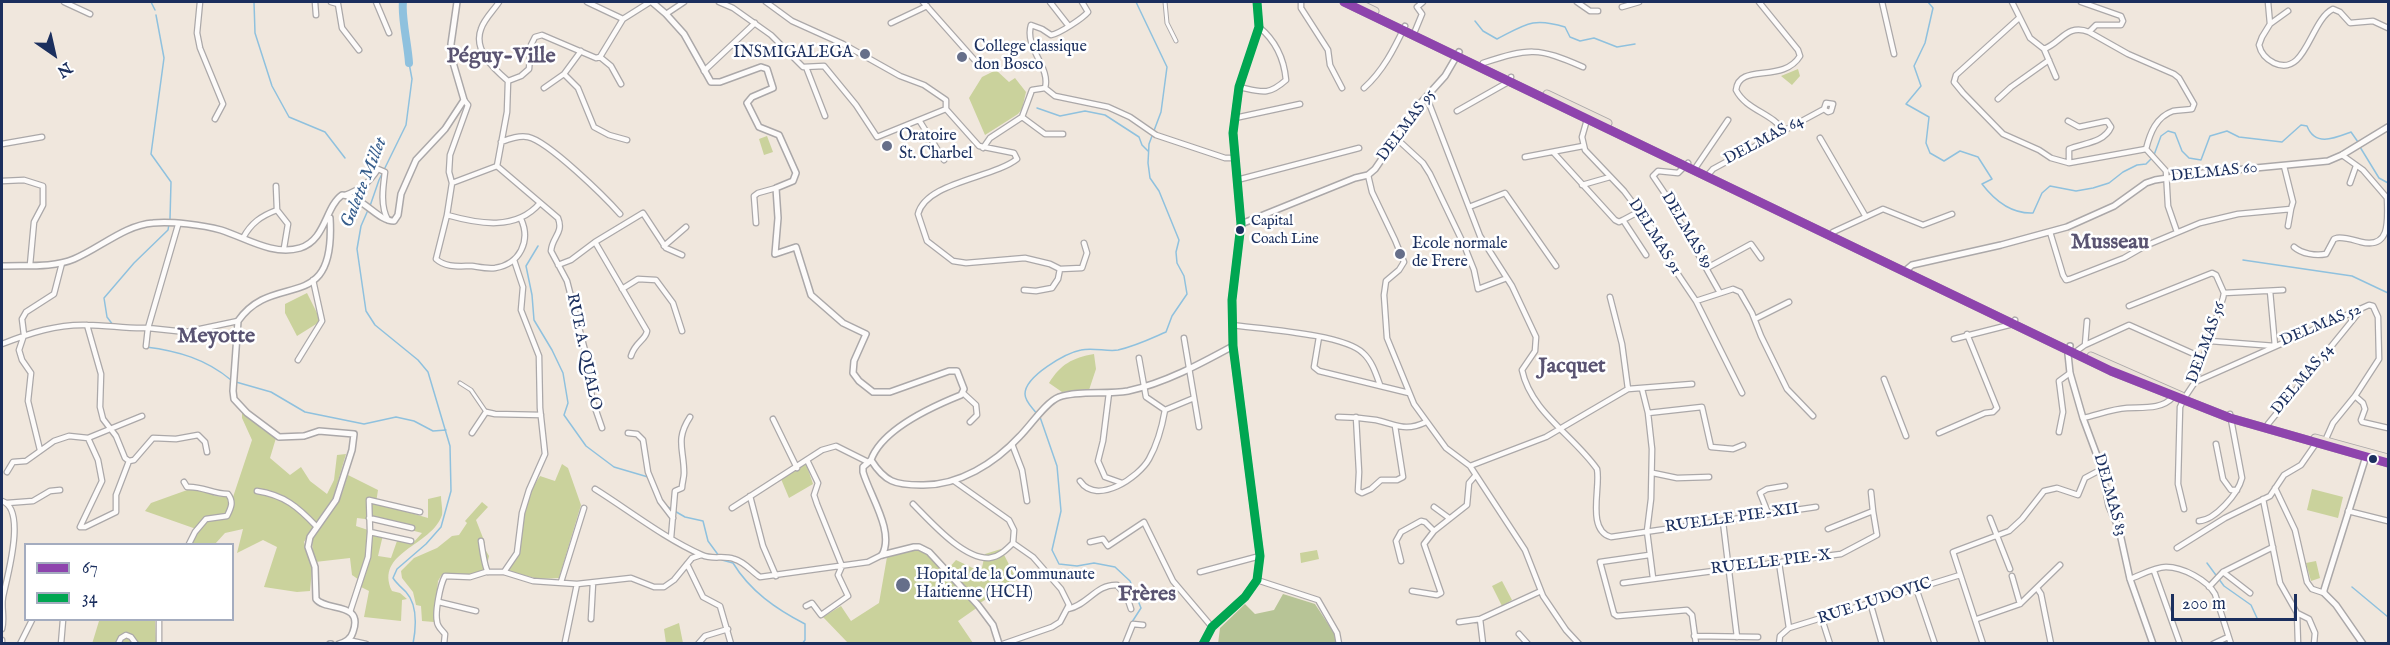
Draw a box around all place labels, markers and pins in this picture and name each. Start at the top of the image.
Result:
place label: College classique don Bosco [974,38,1087,76]
place label: INSMIGALEGA [733,44,853,64]
marker: INSMIGALEGA [858,47,872,61]
marker: College classique don Bosco [955,50,969,64]
place label: Oratoire St. Charbel [899,127,973,165]
marker: Oratoire St. Charbel [880,139,894,153]
place label: Capital Coach Line [1251,214,1319,246]
marker: Capital Coach Line [1234,224,1246,236]
place label: Ecole normale de Frere [1412,235,1508,273]
marker: Ecole normale de Frere [1393,247,1407,261]
unlabelled marker [2367,453,2379,465]
place label: Hopital de la Communaute Haitienne (HCH) [916,566,1095,604]
marker: Hopital de la Communaute Haitienne (HCH) [894,576,912,594]

